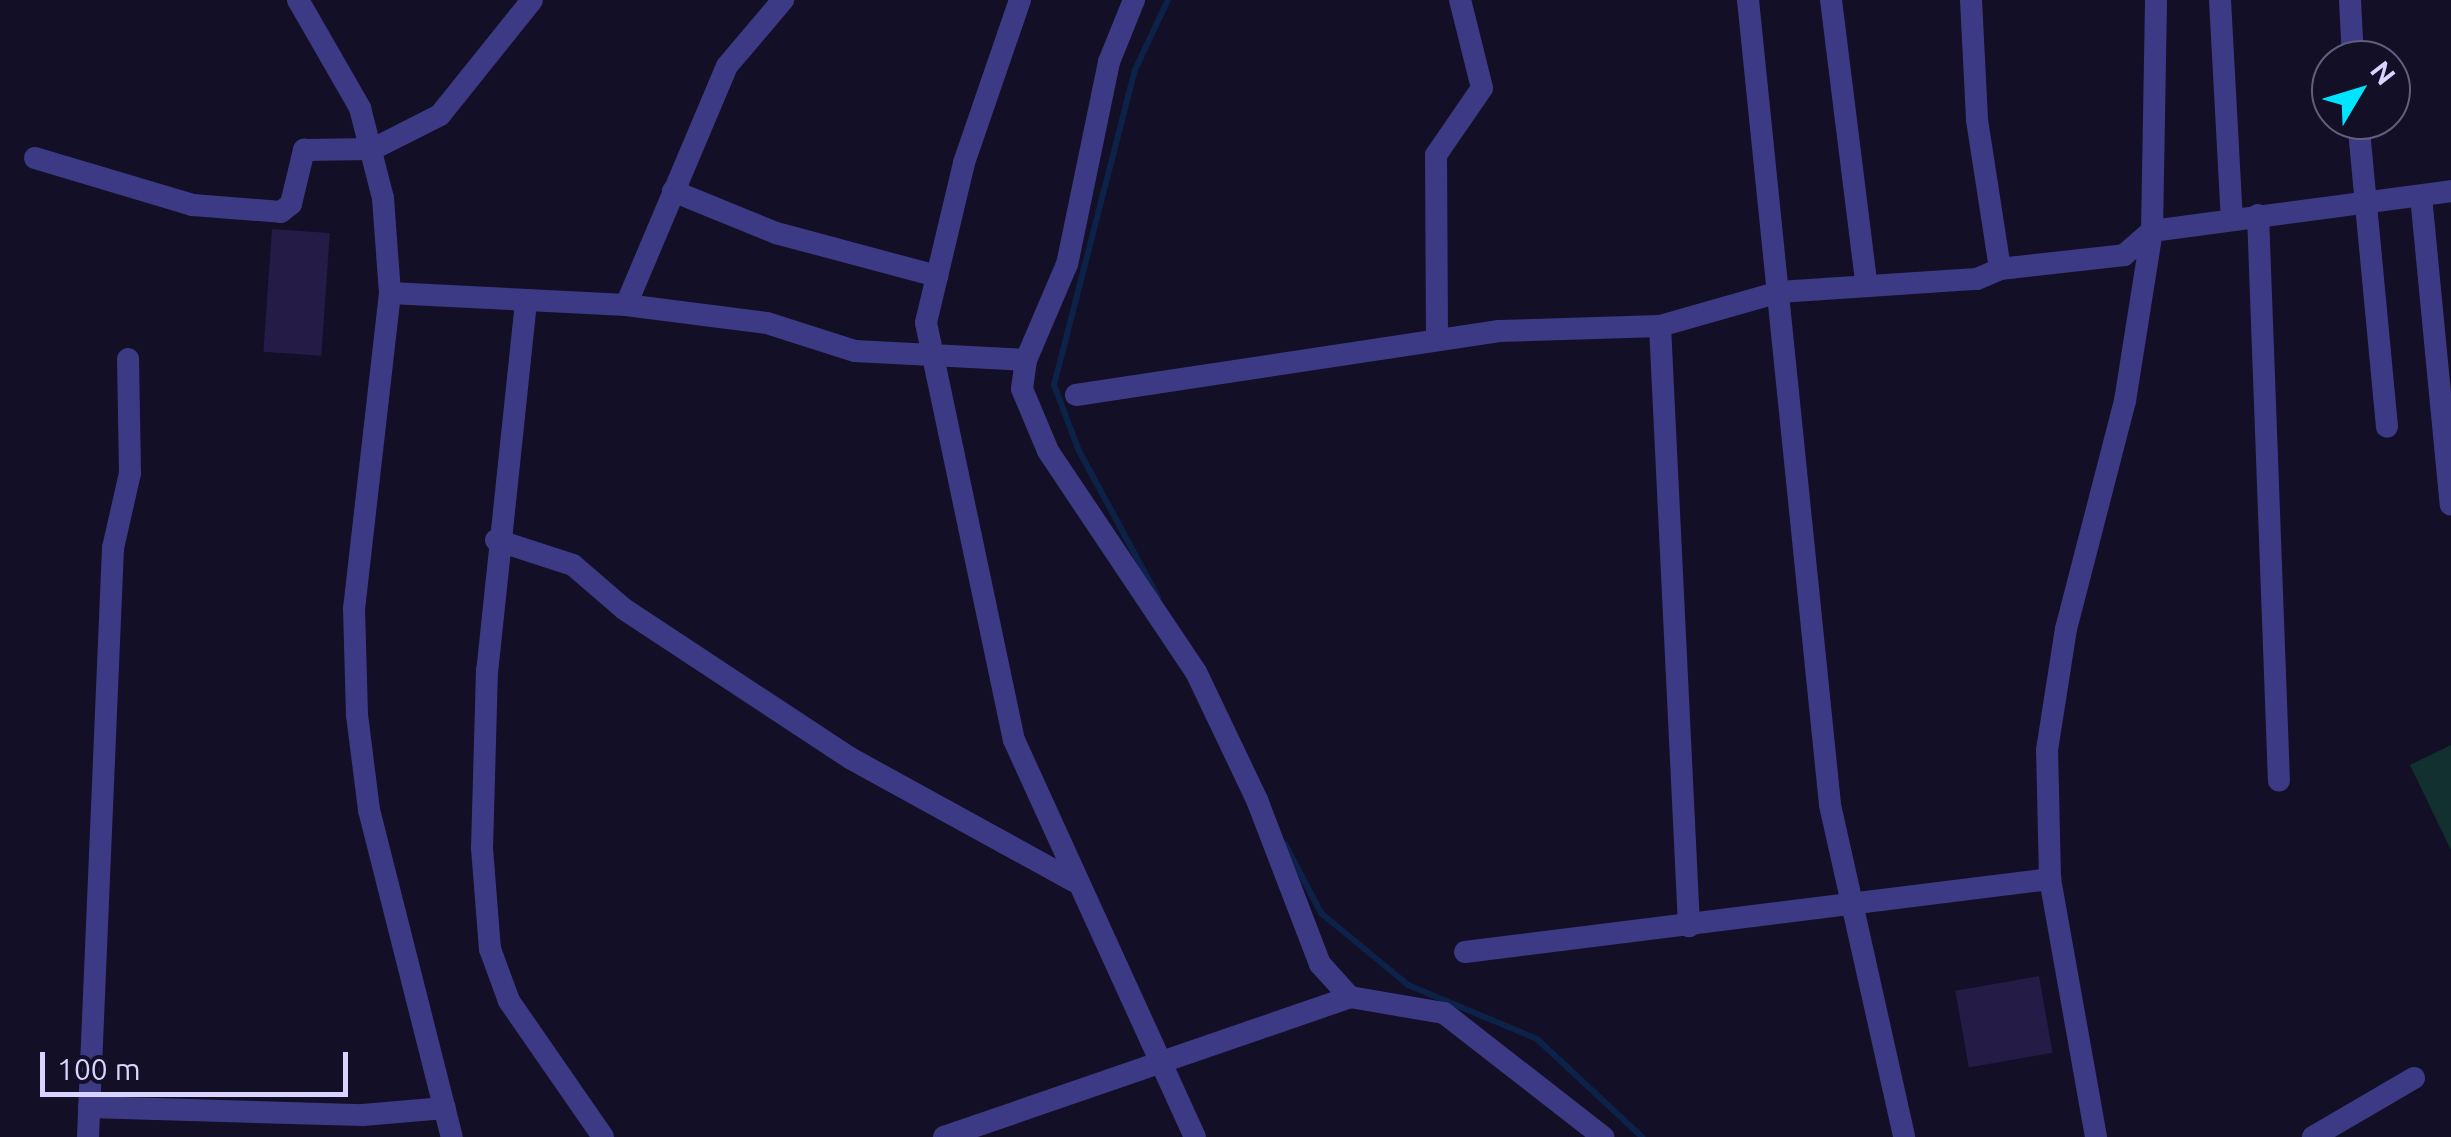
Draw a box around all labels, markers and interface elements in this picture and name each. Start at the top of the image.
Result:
north arrow [2311,40,2411,140]
text: N [2365,55,2402,90]
scale bar [45,1032,352,1094]
text: 100 m [57,1052,141,1086]

